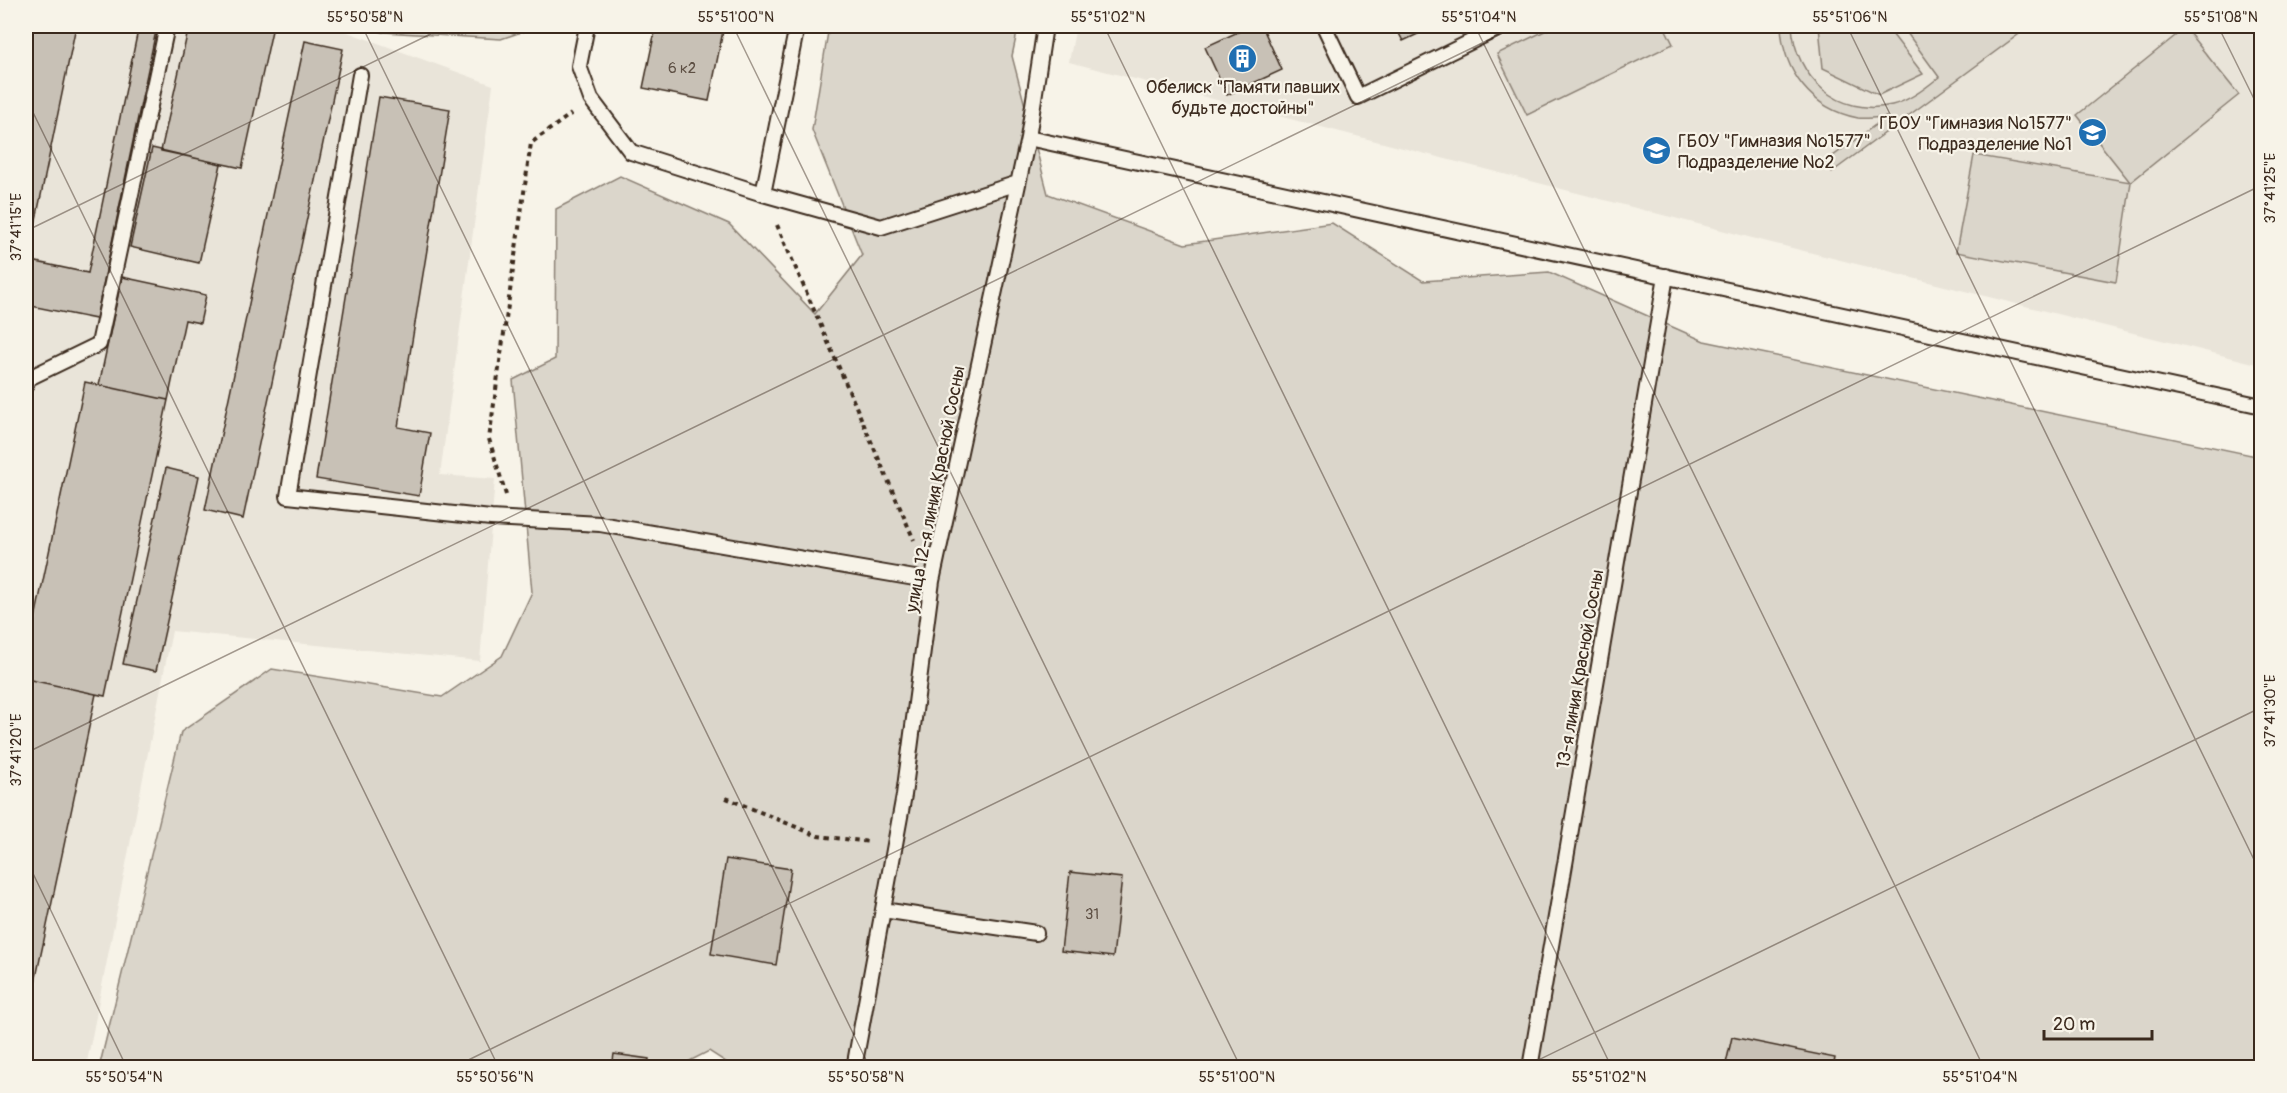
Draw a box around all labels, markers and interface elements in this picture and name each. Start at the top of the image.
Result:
text: 55°50'58"N [327,8,403,27]
text: 55°51'00"N [698,8,774,27]
text: 55°51'02"N [1071,8,1145,27]
text: 55°51'04"N [1442,8,1516,27]
text: 55°51'06"N [1812,8,1888,27]
text: 55°51'08"N [2184,8,2258,27]
building icon: Обелиск "Памяти павших будьте достойны" [1227,42,1259,74]
house number: 6 к2 [668,59,696,78]
place label: Обелиск "Памяти павших будьте достойны" [1146,76,1340,120]
place label: ГБОУ "Гимназия №1577" Подразделение №1 [1879,112,2072,156]
school or university icon: ГБОУ "Гимназия №1577" Подразделение №1 [2077,117,2109,149]
place label: ГБОУ "Гимназия №1577" Подразделение №2 [1678,130,1871,174]
school or university icon: ГБОУ "Гимназия №1577" Подразделение №2 [1641,135,1673,167]
text: 37°41'25"E [2261,152,2280,223]
text: 37°41'15"E [7,193,26,261]
street label: улица 12-я линия Красной Сосны [900,364,971,615]
street label: 13-я линия Красной Сосны [1552,568,1609,771]
text: 37°41'30"E [2261,674,2280,747]
text: 37°41'20"E [7,713,26,786]
house number: 31 [1085,905,1099,924]
scale bar [2044,1003,2152,1041]
text: 20 m [2053,1013,2095,1036]
text: 55°50'54"N [85,1068,163,1087]
text: 55°50'56"N [456,1068,534,1087]
text: 55°50'58"N [828,1068,904,1087]
text: 55°51'00"N [1199,1068,1275,1087]
text: 55°51'02"N [1572,1068,1646,1087]
text: 55°51'04"N [1943,1068,2017,1087]

